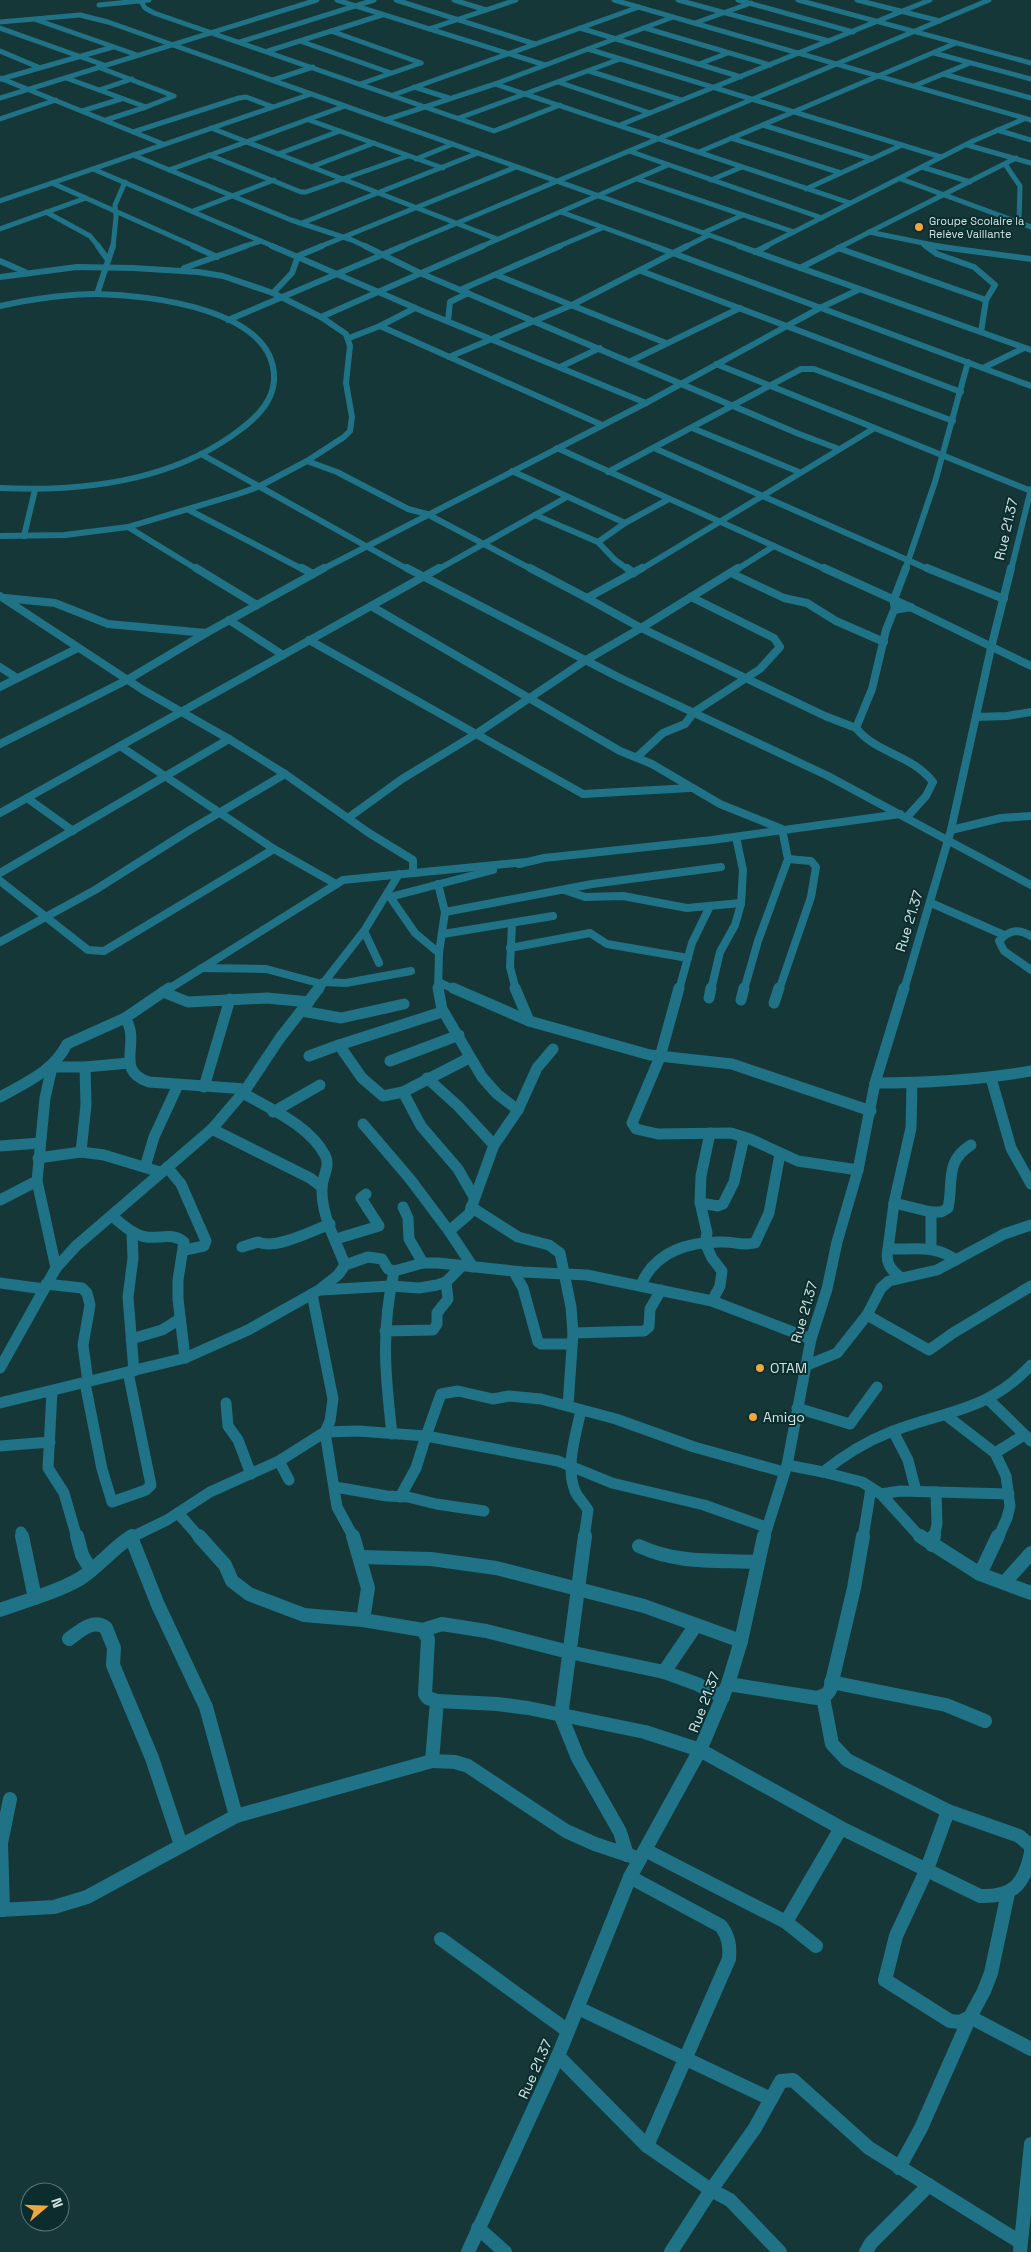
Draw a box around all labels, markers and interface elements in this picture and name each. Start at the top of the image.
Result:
place label: Groupe Scolaire la Relève Vaillante [929,214,1025,241]
marker: Groupe Scolaire la Relève Vaillante [913,221,925,233]
street label: Rue 21.37 [990,496,1022,562]
street label: Rue 21.37 [891,888,927,954]
street label: Rue 21.37 [787,1279,821,1345]
place label: OTAM [770,1359,807,1377]
marker: OTAM [754,1362,766,1374]
place label: Amigo [763,1408,805,1426]
marker: Amigo [747,1411,759,1423]
street label: Rue 21.37 [684,1669,724,1735]
street label: Rue 21.37 [514,2036,556,2102]
north arrow [20,2182,70,2232]
text: N [47,2195,67,2210]

